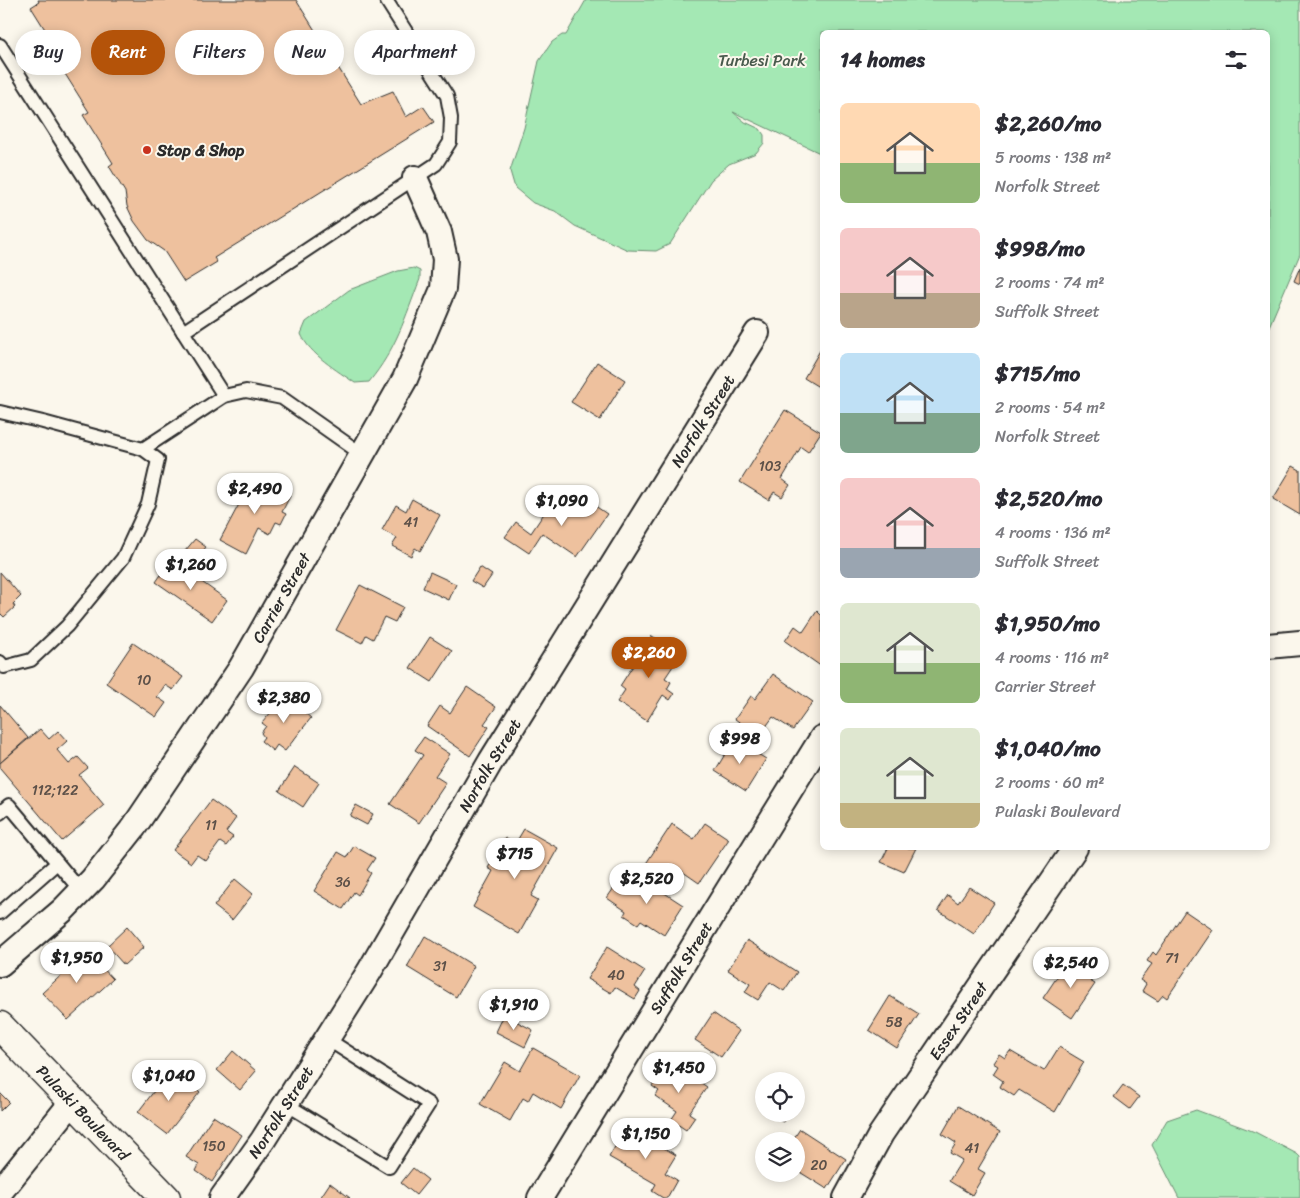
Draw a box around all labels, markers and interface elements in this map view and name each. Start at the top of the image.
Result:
chip: Buy [15,30,81,75]
chip: Rent [91,30,165,75]
chip: Filters [175,30,264,75]
chip: New [274,30,344,75]
chip: Apartment [354,30,475,75]
text: 14 homes [840,41,925,79]
park label: Turbesi Park [718,46,806,75]
icon: filters [1222,46,1250,74]
text: $2,260/mo [995,105,1101,143]
icon: home [880,123,940,183]
place label: Stop & Shop [156,136,245,165]
text: 5 rooms · 138 m² [995,143,1111,172]
marker: Stop & Shop [141,144,153,156]
text: Norfolk Street [995,172,1100,201]
text: $998/mo [995,230,1085,268]
icon: home [880,248,940,308]
text: 2 rooms · 74 m² [995,268,1105,297]
text: Suffolk Street [995,297,1100,326]
text: $715/mo [995,355,1080,393]
street label: Norfolk Street [663,369,743,473]
icon: home [880,373,940,433]
text: 2 rooms · 54 m² [995,393,1105,422]
text: Norfolk Street [995,422,1100,451]
house number: 103 [759,454,782,479]
pin: $2,490 [214,472,296,515]
text: $2,490 [228,474,282,503]
text: $2,520/mo [995,480,1102,518]
pin: $1,090 [521,484,603,527]
text: $1,090 [536,486,588,515]
icon: home [880,498,940,558]
house number: 41 [404,510,418,535]
text: 4 rooms · 136 m² [995,518,1111,547]
street label: Carrier Street [244,546,319,649]
text: Suffolk Street [995,547,1100,576]
pin: $1,260 [150,548,232,591]
text: $1,260 [166,550,216,579]
text: $1,950/mo [995,605,1100,643]
icon: home [880,623,940,683]
pin: $2,260 [608,636,690,679]
text: $2,260 [623,638,675,667]
text: 4 rooms · 116 m² [995,643,1109,672]
house number: 10 [137,668,152,693]
text: Carrier Street [995,672,1095,701]
pin: $2,380 [243,682,325,724]
text: $2,380 [258,683,310,712]
street label: Norfolk Street [450,713,529,818]
pin: $998 [710,722,770,765]
text: $998 [720,724,760,753]
text: $1,040/mo [995,730,1101,768]
icon: home [880,748,940,808]
text: 2 rooms · 60 m² [995,768,1105,797]
house number: 112;122 [32,778,78,803]
text: Pulaski Boulevard [995,797,1120,826]
house number: 11 [205,813,217,838]
pin: $715 [485,838,545,880]
text: $715 [497,839,533,868]
pin: $2,520 [606,862,688,905]
text: $2,520 [620,864,674,893]
house number: 36 [335,870,351,895]
street label: Suffolk Street [641,915,721,1020]
pin: $1,950 [36,942,118,984]
text: $1,950 [51,943,103,972]
pin: $2,540 [1030,946,1112,989]
house number: 71 [1165,946,1179,971]
text: $2,540 [1044,948,1098,977]
house number: 31 [433,954,447,979]
house number: 40 [607,963,625,988]
street label: Essex Street [921,975,996,1066]
pin: $1,910 [473,988,555,1031]
text: $1,910 [490,990,538,1019]
house number: 58 [886,1010,903,1035]
pin: $1,450 [638,1052,720,1094]
text: $1,450 [653,1053,705,1082]
street label: Pulaski Boulevard [29,1058,138,1169]
pin: $1,040 [128,1060,210,1102]
street label: Norfolk Street [240,1060,321,1165]
text: $1,040 [143,1061,195,1090]
map controls [755,1072,805,1182]
button: locate [755,1072,805,1122]
pin: $1,150 [605,1118,687,1160]
text: $1,150 [622,1119,670,1148]
button: layers [755,1132,805,1182]
house number: 150 [202,1134,226,1159]
house number: 41 [965,1136,979,1161]
house number: 20 [811,1153,828,1178]

